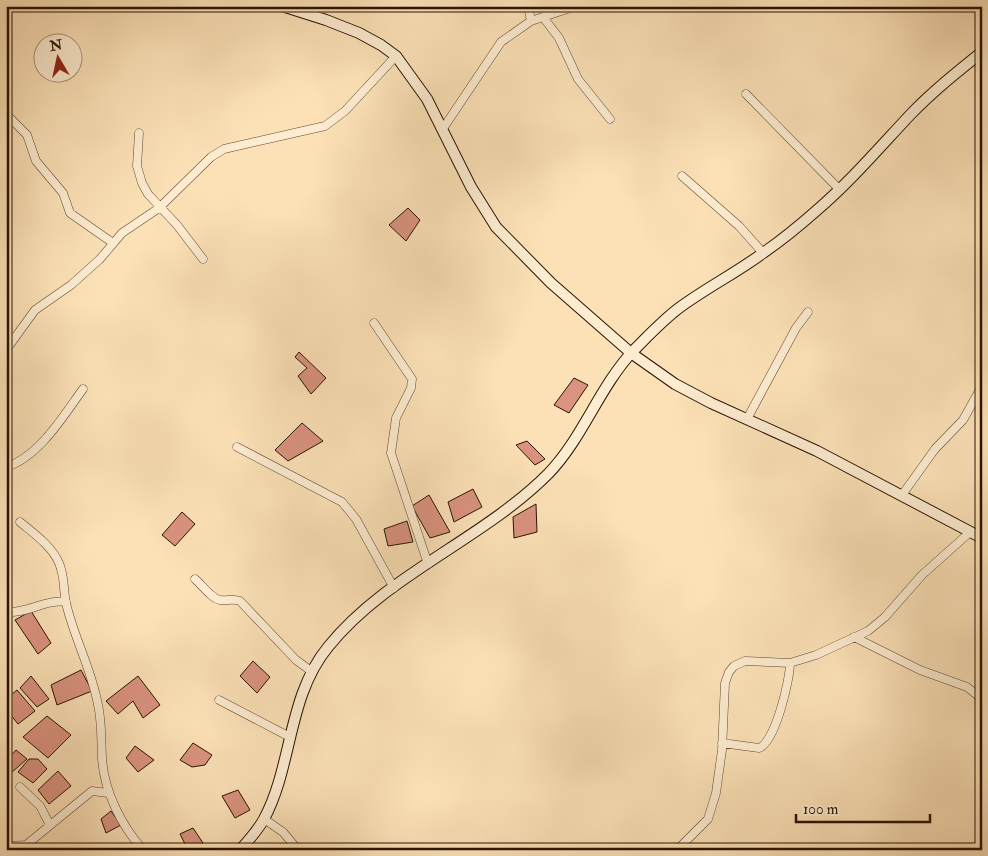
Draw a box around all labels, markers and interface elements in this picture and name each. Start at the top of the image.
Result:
north arrow [32,32,82,82]
text: N [48,36,64,55]
scale bar [796,791,929,823]
text: 100 m [803,800,839,819]

